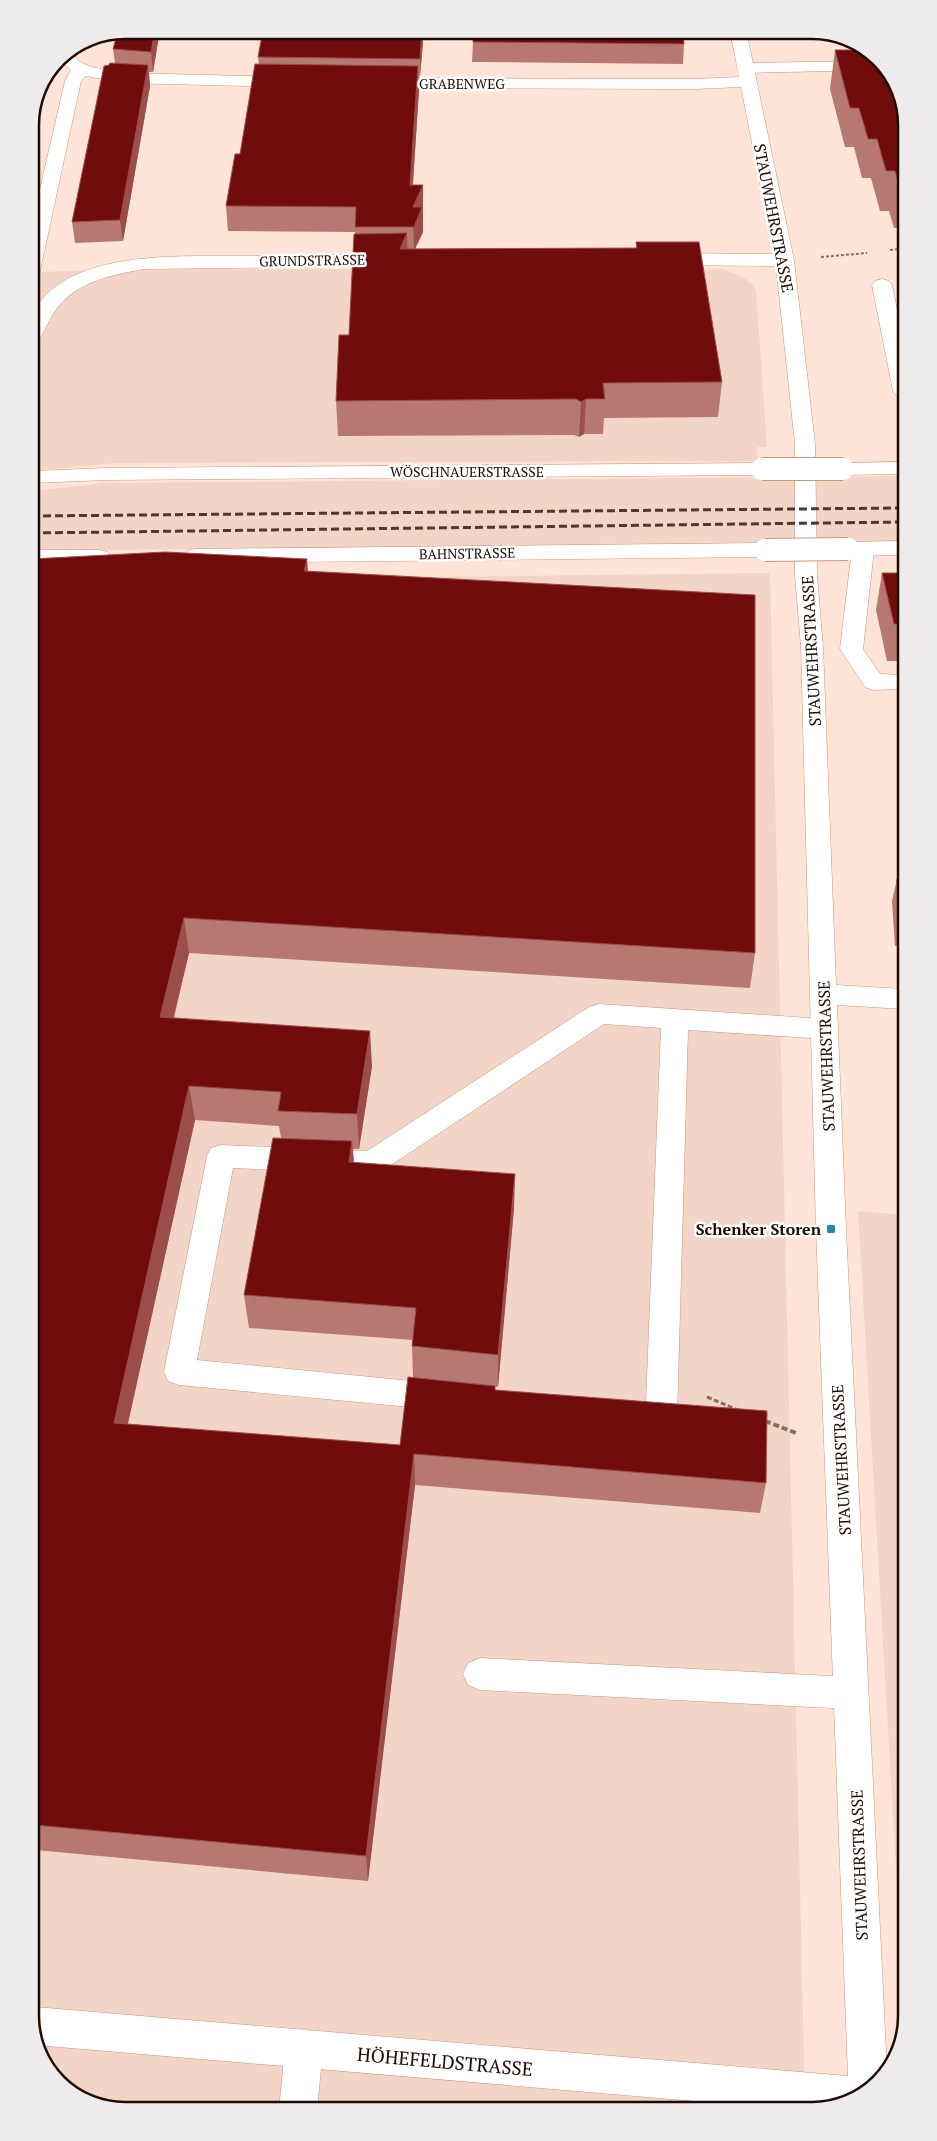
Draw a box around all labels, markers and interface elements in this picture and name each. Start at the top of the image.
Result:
street label: GRABENWEG [419,74,505,93]
street label: STAUWEHRSTRASSE [749,142,799,294]
street label: GRUNDSTRASSE [259,250,365,270]
street label: WÖSCHNAUERSTRASSE [390,462,544,481]
street label: BAHNSTRASSE [419,543,515,563]
street label: STAUWEHRSTRASSE [796,575,826,727]
street label: STAUWEHRSTRASSE [812,980,840,1132]
place label: Schenker Storen [696,1218,822,1240]
marker: Schenker Storen [825,1223,837,1235]
street label: STAUWEHRSTRASSE [826,1384,856,1536]
street label: STAUWEHRSTRASSE [845,1789,873,1941]
street label: HÖHEFELDSTRASSE [356,2041,534,2081]

